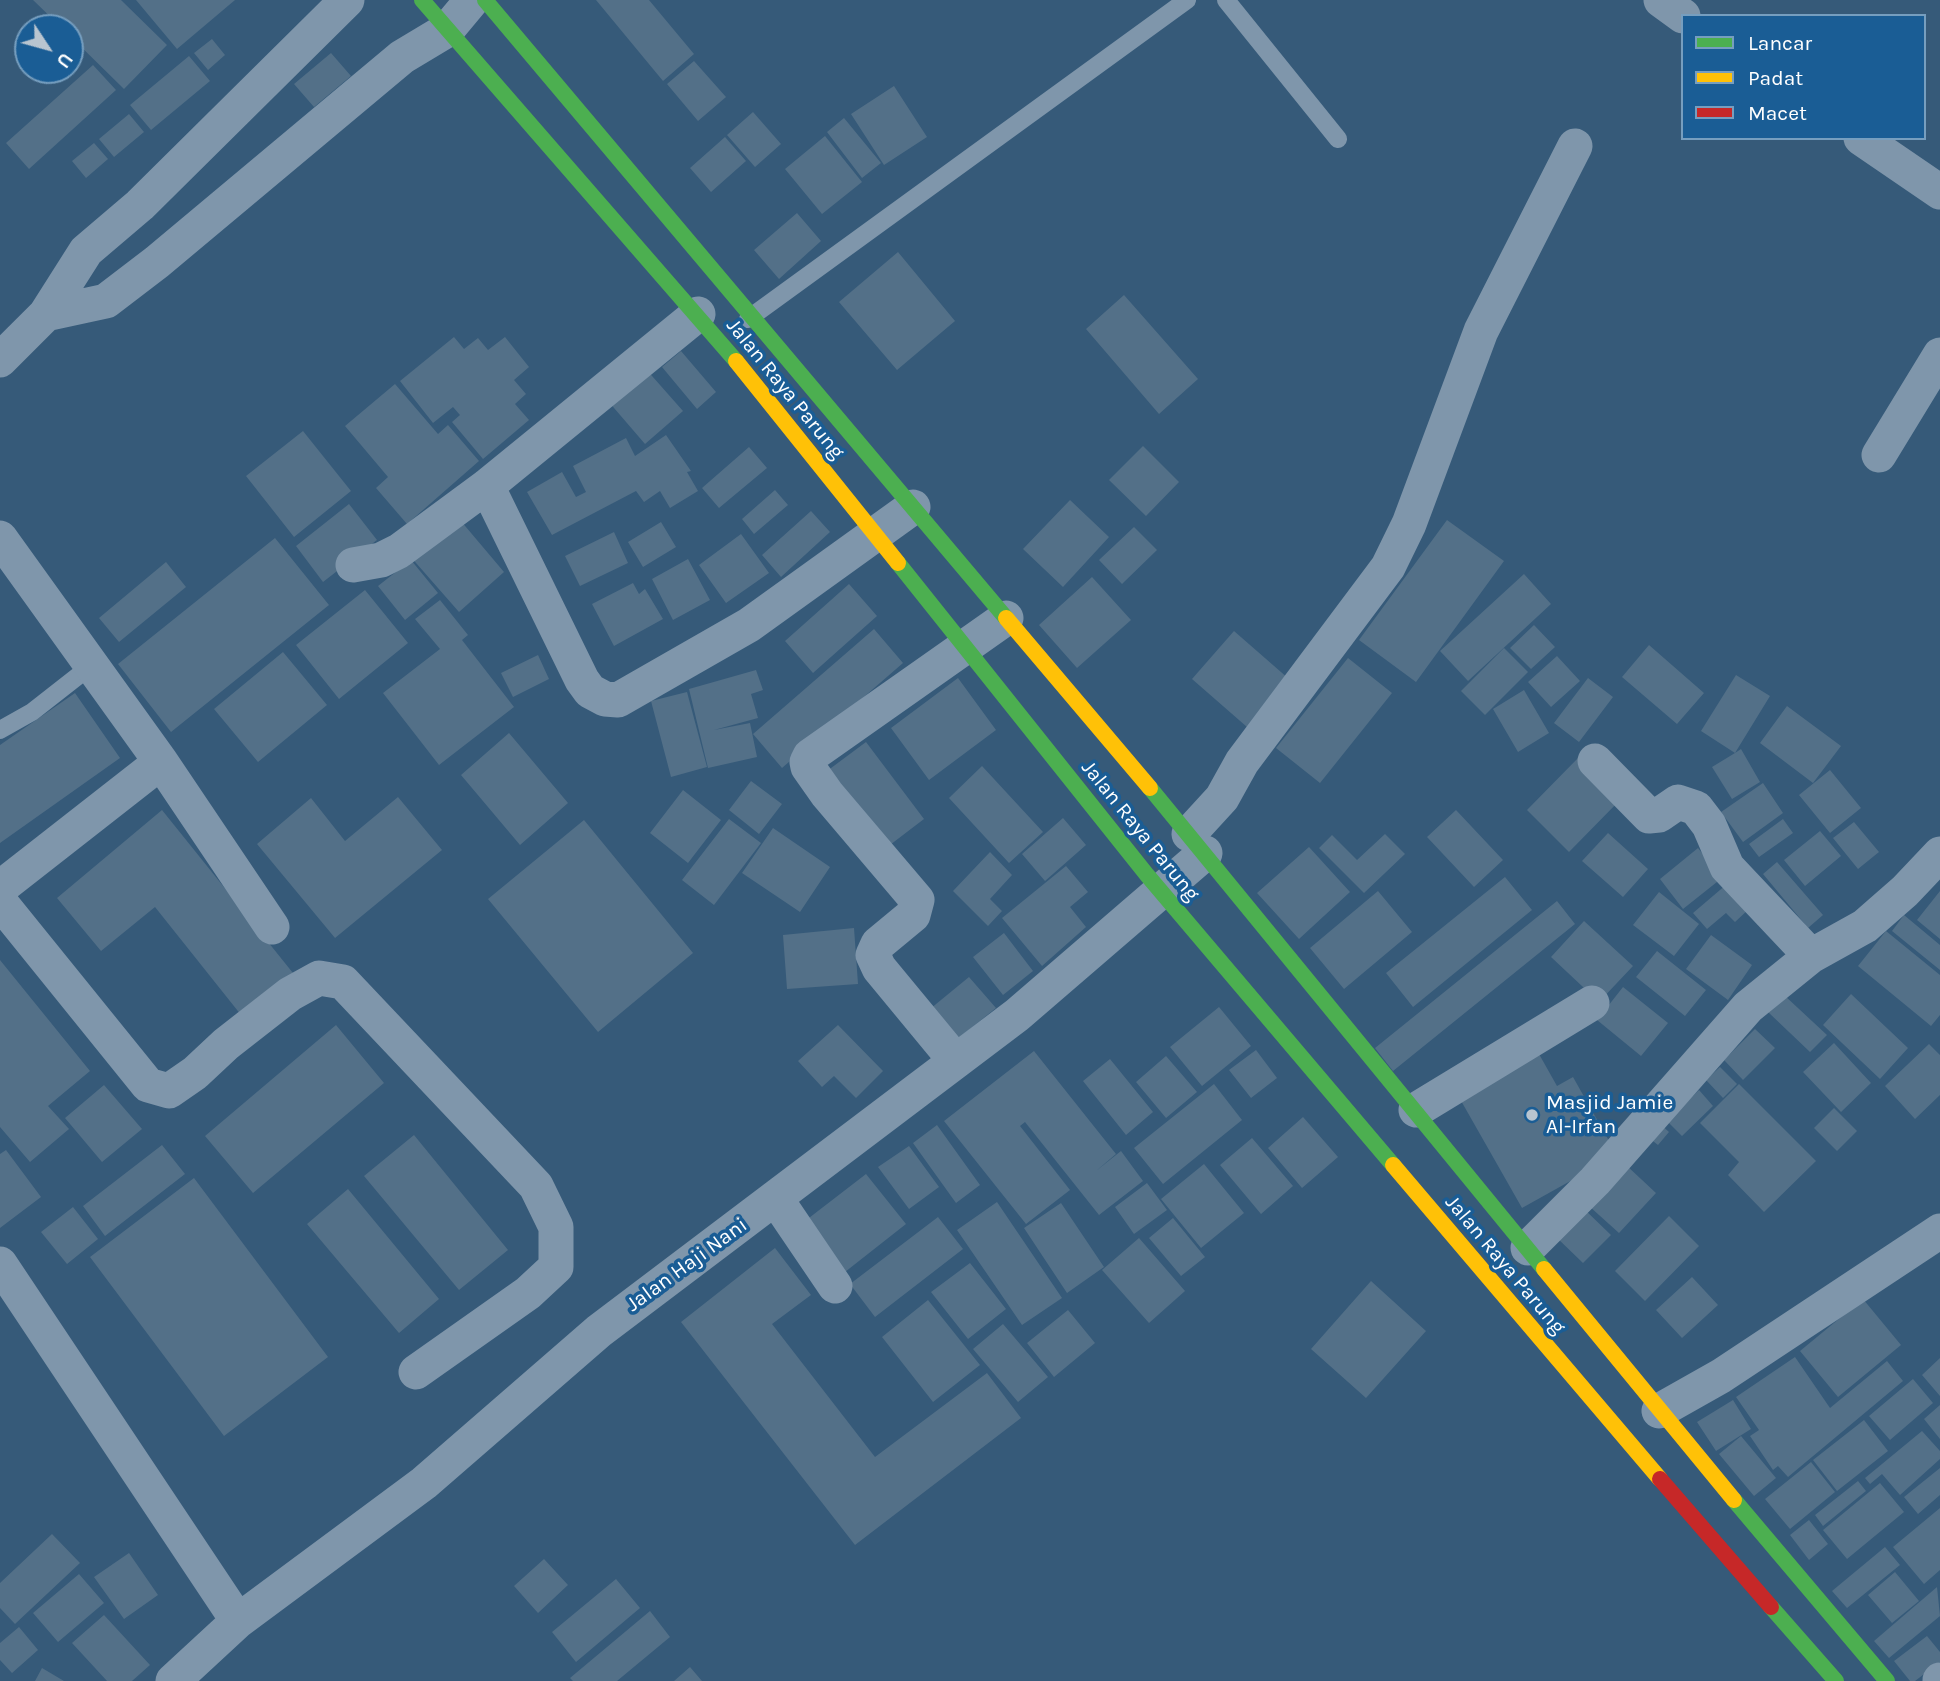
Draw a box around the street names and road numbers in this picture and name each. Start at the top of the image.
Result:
street label: Jalan Raya Parung [720,313,850,465]
street label: Jalan Raya Parung [1075,755,1205,907]
street label: Jalan Raya Parung [1439,1190,1571,1340]
street label: Jalan Haji Nani [622,1213,752,1317]

